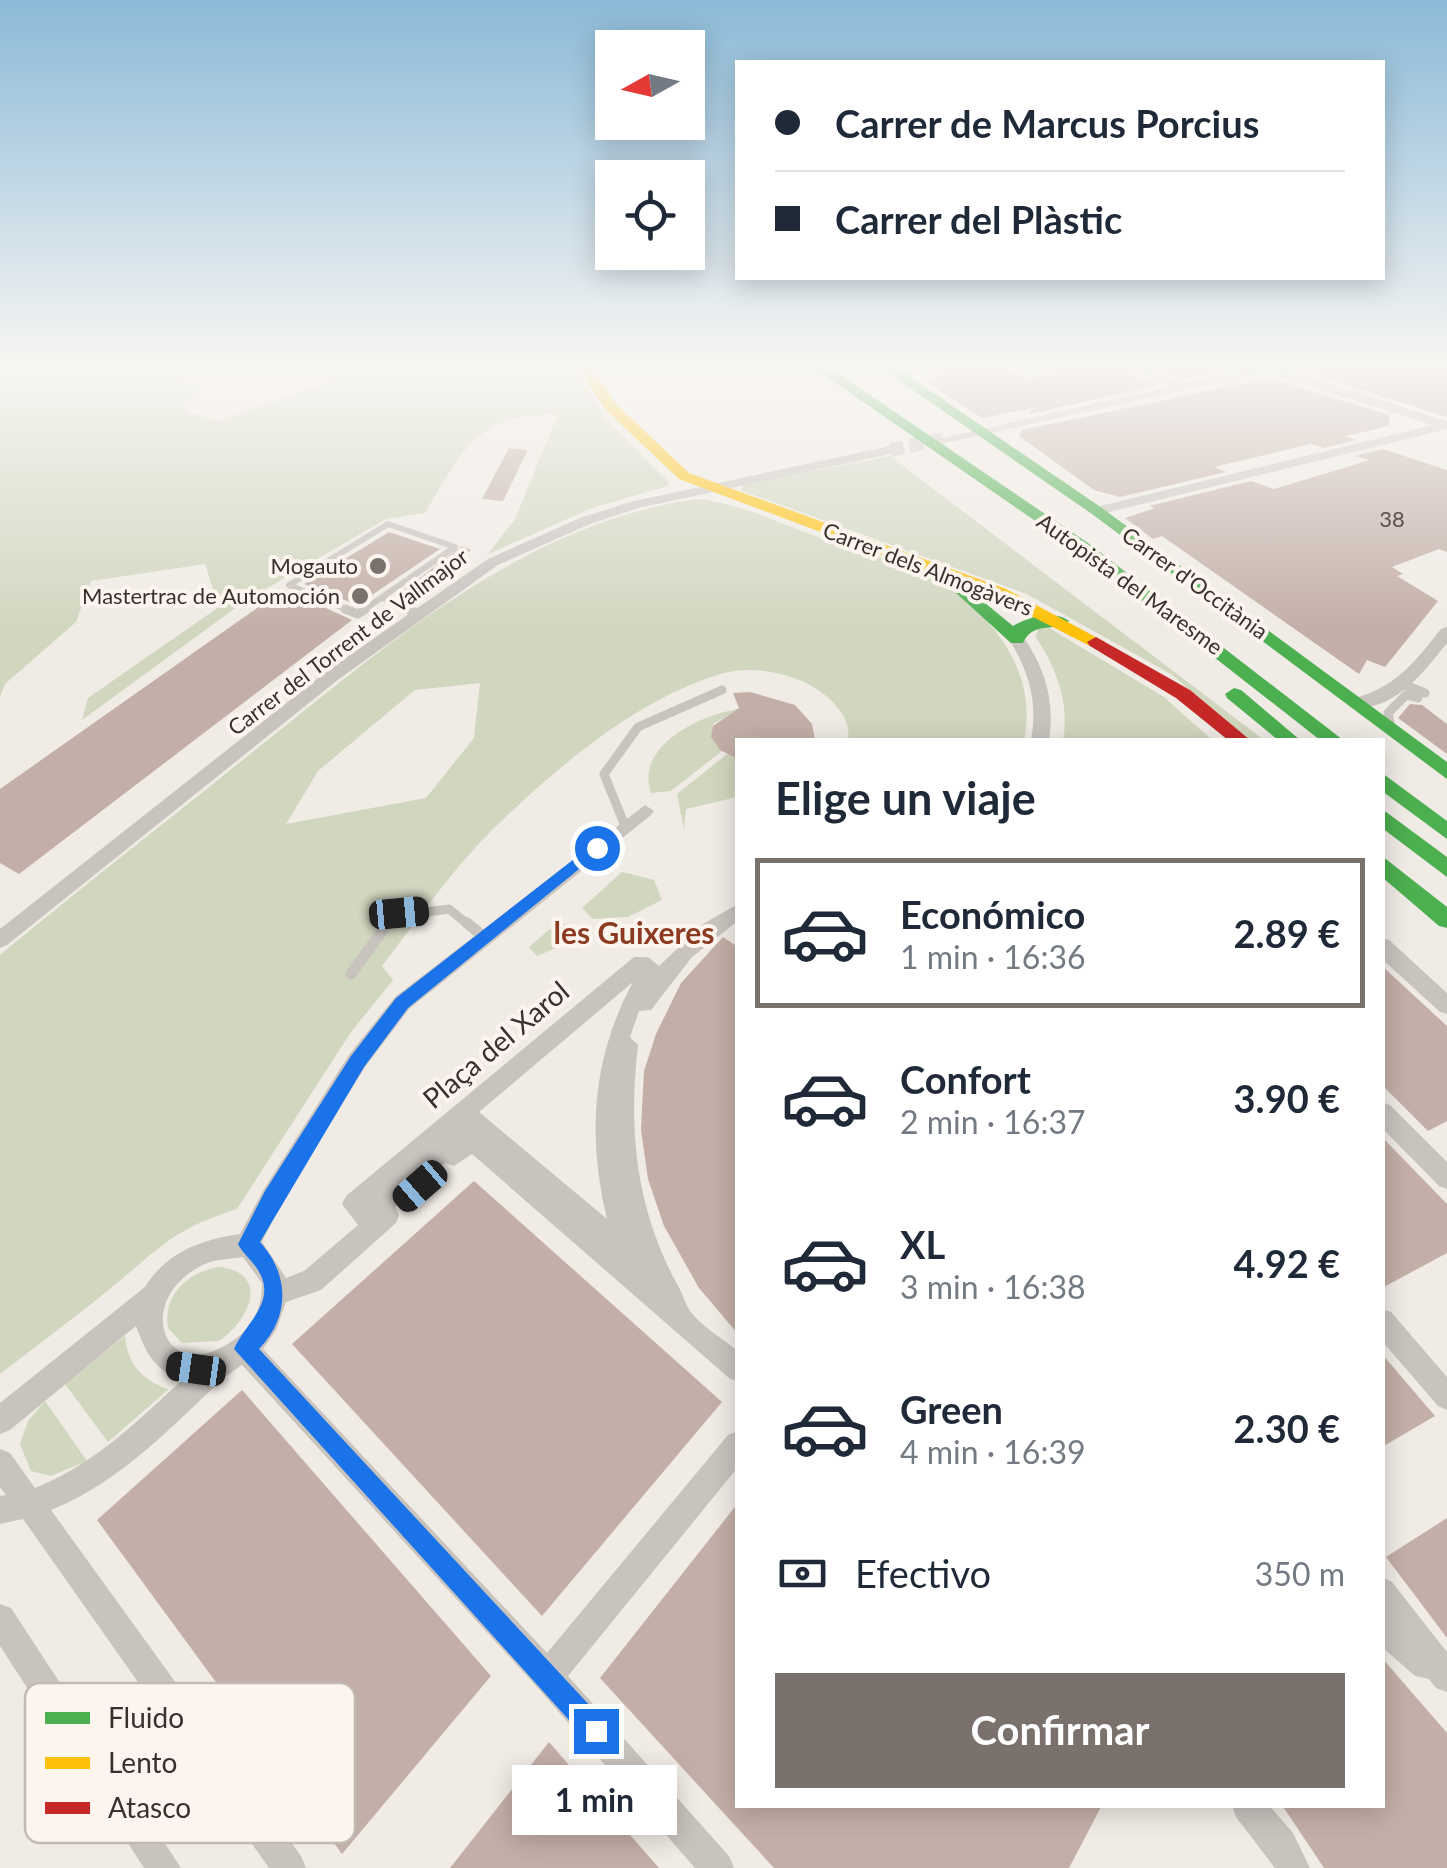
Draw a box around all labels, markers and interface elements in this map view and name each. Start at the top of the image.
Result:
north arrow [595,30,705,140]
map controls [595,30,705,270]
text: Carrer de Marcus Porcius [835,100,1259,146]
button: locate [595,160,705,270]
text: Carrer del Plàstic [835,196,1122,242]
house number: 38 [1379,505,1405,532]
street label: Autopista del Maresme [1032,507,1228,660]
street label: Carrer dels Almogàvers [820,516,1037,621]
street label: Carrer d'Occitània [1117,521,1273,645]
street label: Carrer del Torrent de Vallmajor [222,542,473,741]
place label: Mogauto [271,552,358,579]
marker: Mogauto [367,555,389,577]
place label: Mastertrac de Automoción [82,582,340,609]
marker: Mastertrac de Automoción [349,585,371,607]
text: Elige un viaje [775,771,1036,825]
route start [575,826,620,871]
icon: car [780,888,870,978]
text: Económico [900,891,1085,937]
car [368,895,430,931]
text: 2.89 € [1234,910,1340,956]
district label: les Guixeres [554,914,714,950]
text: 1 min · 16:36 [900,937,1086,976]
street label: Plaça del Xarol [416,973,575,1115]
icon: car [780,1053,870,1143]
text: Confort [900,1056,1031,1102]
text: 3.90 € [1234,1075,1340,1121]
text: 2 min · 16:37 [900,1102,1086,1141]
car [388,1155,452,1217]
icon: car [780,1218,870,1308]
text: XL [900,1221,945,1267]
text: 4.92 € [1234,1240,1340,1286]
text: 3 min · 16:38 [900,1267,1086,1306]
car [164,1350,228,1388]
icon: car [780,1383,870,1473]
text: Green [900,1386,1003,1432]
text: 2.30 € [1234,1405,1340,1451]
text: 4 min · 16:39 [900,1432,1086,1471]
icon: cash [775,1546,830,1601]
text: Efectivo [855,1550,991,1596]
text: 350 m [1255,1554,1345,1593]
button: Confirmar [775,1673,1345,1788]
legend [25,1683,355,1843]
text: Fluido [108,1700,184,1734]
route end [574,1709,619,1754]
text: Lento [108,1745,177,1779]
callout: 1 min [514,1766,678,1836]
text: 1 min [555,1780,634,1819]
text: Atasco [108,1790,191,1824]

